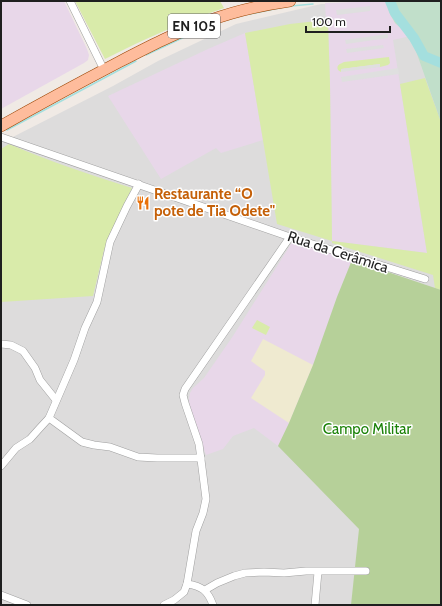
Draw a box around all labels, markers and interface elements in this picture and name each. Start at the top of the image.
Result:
scale bar [306,8,390,34]
road number: EN 105 [168,14,220,38]
text: 100 m [312,14,346,29]
place label: Restaurante “O pote de Tia Odete" [154,185,275,220]
restaurant icon: Restaurante “O pote de Tia Odete" [135,195,151,211]
street label: Rua da Cerâmica [285,227,392,277]
park label: Campo Militar [323,420,412,438]

